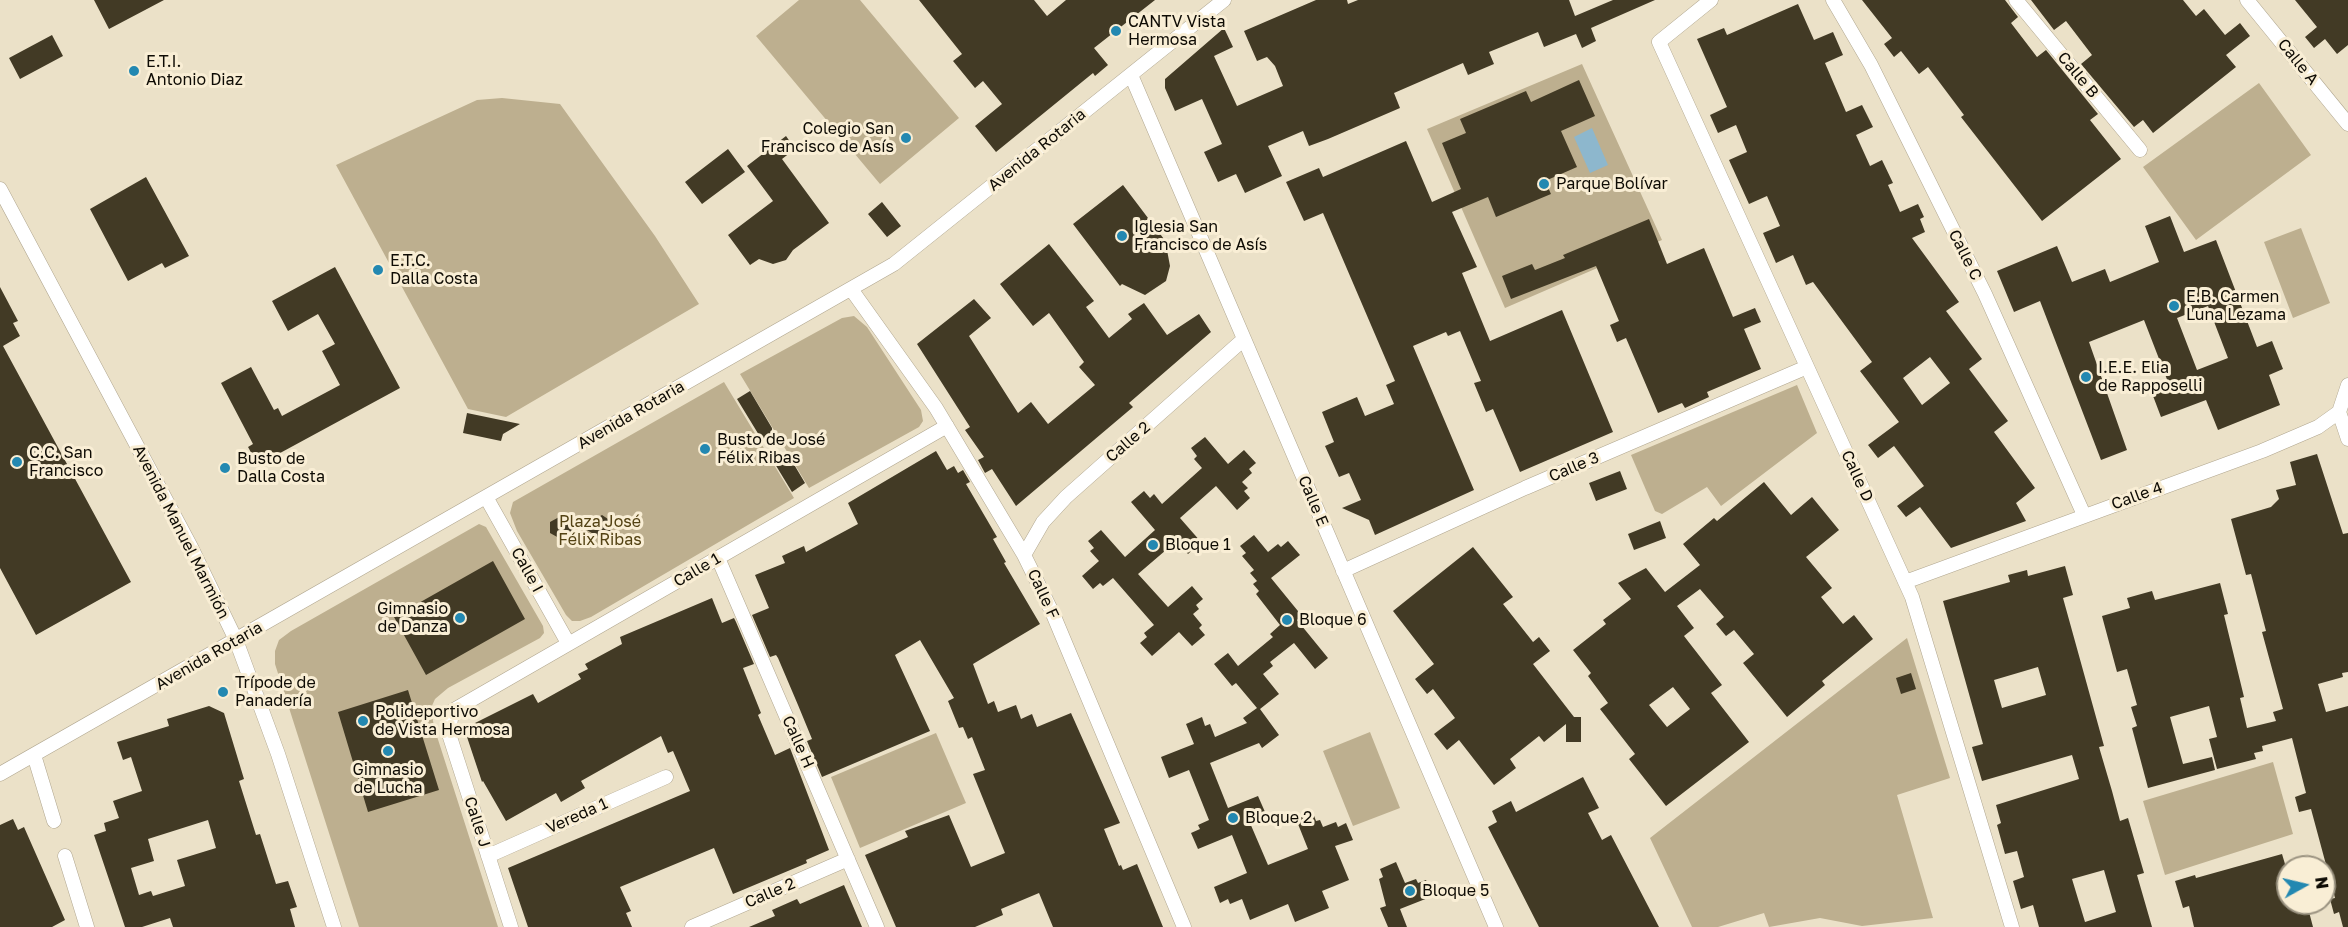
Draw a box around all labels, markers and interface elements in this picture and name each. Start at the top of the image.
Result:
place label: CANTV Vista Hermosa [1128,12,1225,50]
marker: CANTV Vista Hermosa [1109,24,1123,38]
street label: Calle A [2274,35,2322,89]
street label: Calle B [2053,48,2103,102]
place label: E.T.I. Antonio Diaz [146,52,243,90]
marker: E.T.I. Antonio Diaz [127,64,141,78]
street label: Avenida Rotaria [984,105,1090,195]
place label: Colegio San Francisco de Asís [761,119,894,157]
marker: Colegio San Francisco de Asís [899,131,913,145]
place label: Parque Bolívar [1556,174,1668,194]
marker: Parque Bolívar [1537,177,1551,191]
place label: Iglesia San Francisco de Asís [1134,217,1267,255]
street label: Calle C [1944,227,1986,283]
marker: Iglesia San Francisco de Asís [1115,229,1129,243]
place label: E.T.C. Dalla Costa [390,251,478,289]
marker: E.T.C. Dalla Costa [371,263,385,277]
place label: E.B. Carmen Luna Lezama [2186,287,2286,325]
marker: E.B. Carmen Luna Lezama [2167,299,2181,313]
place label: I.E.E. Elia de Rapposelli [2098,358,2202,396]
marker: I.E.E. Elia de Rapposelli [2079,370,2093,384]
street label: Avenida Rotaria [574,377,688,453]
street label: Calle 2 [1102,418,1154,466]
place label: Busto de José Félix Ribas [717,430,825,468]
street label: Avenida Manuel Marmión [129,442,233,622]
marker: Busto de José Félix Ribas [698,442,712,456]
place label: C.C. San Francisco [29,443,103,481]
street label: Calle D [1837,447,1877,505]
street label: Calle 3 [1546,448,1602,486]
place label: Busto de Dalla Costa [237,449,325,487]
marker: C.C. San Francisco [10,455,24,469]
marker: Busto de Dalla Costa [218,461,232,475]
street label: Calle E [1294,473,1332,529]
street label: Calle 4 [2109,478,2165,514]
park label: Plaza José Félix Ribas [558,512,642,550]
place label: Bloque 1 [1165,535,1231,555]
marker: Bloque 1 [1146,538,1160,552]
street label: Calle I [507,544,547,596]
street label: Calle 1 [670,549,724,591]
street label: Calle F [1023,566,1063,622]
place label: Gimnasio de Danza [377,599,448,637]
place label: Bloque 6 [1299,610,1367,630]
marker: Gimnasio de Danza [453,611,467,625]
marker: Bloque 6 [1280,613,1294,627]
street label: Avenida Rotaria [152,618,266,694]
place label: Trípode de Panadería [235,673,316,711]
marker: Trípode de Panadería [216,685,230,699]
place label: Polideportivo de Vista Hermosa [375,702,510,740]
street label: Calle H [778,713,818,771]
marker: Polideportivo de Vista Hermosa [356,714,370,728]
marker: Gimnasio de Lucha [381,744,395,758]
place label: Gimnasio de Lucha [353,760,423,798]
street label: Calle J [460,794,494,850]
street label: Vereda 1 [543,794,611,838]
place label: Bloque 2 [1245,808,1312,828]
marker: Bloque 2 [1226,811,1240,825]
north arrow [2276,855,2336,915]
street label: Calle 2 [742,874,798,912]
text: N [2311,875,2333,890]
place label: Bloque 5 [1422,881,1489,901]
marker: Bloque 5 [1403,884,1417,898]

